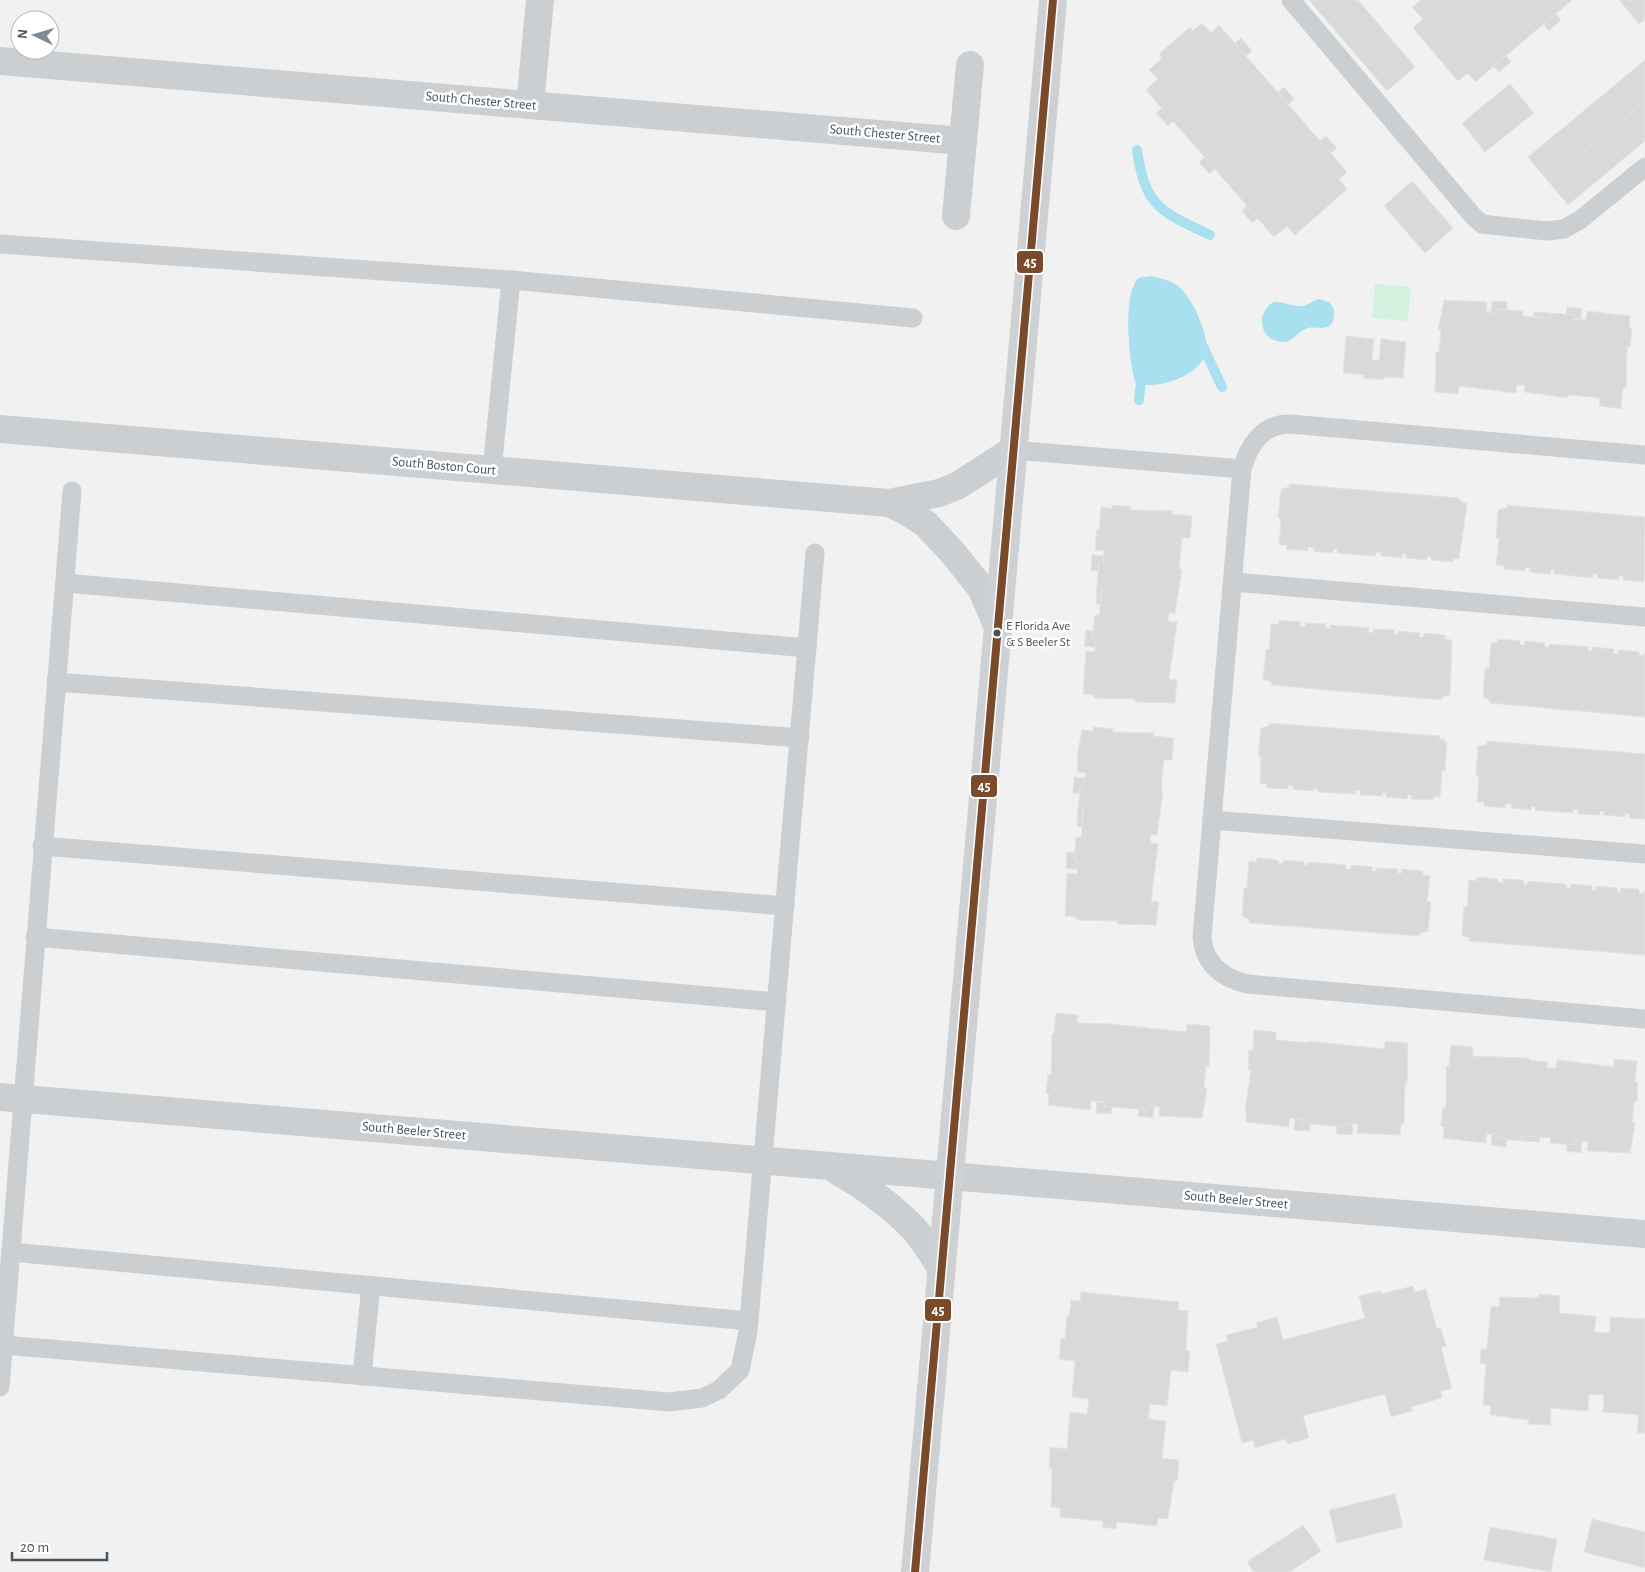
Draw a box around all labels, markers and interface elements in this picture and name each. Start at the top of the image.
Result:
north arrow [10,10,60,60]
text: N [16,28,30,39]
street label: South Chester Street [425,89,537,113]
street label: South Chester Street [829,122,941,146]
line badge: 45 [1016,250,1044,274]
text: 45 [1023,256,1037,270]
street label: South Boston Court [391,454,497,478]
place label: E Florida Ave & S Beeler St [1006,620,1070,649]
marker: E Florida Ave & S Beeler St [992,628,1002,638]
line badge: 45 [970,774,998,798]
text: 45 [977,780,991,794]
street label: South Beeler Street [361,1119,467,1143]
street label: South Beeler Street [1183,1188,1289,1212]
line badge: 45 [924,1298,952,1322]
text: 45 [931,1304,945,1318]
scale bar [12,1530,108,1562]
text: 20 m [20,1540,49,1555]

